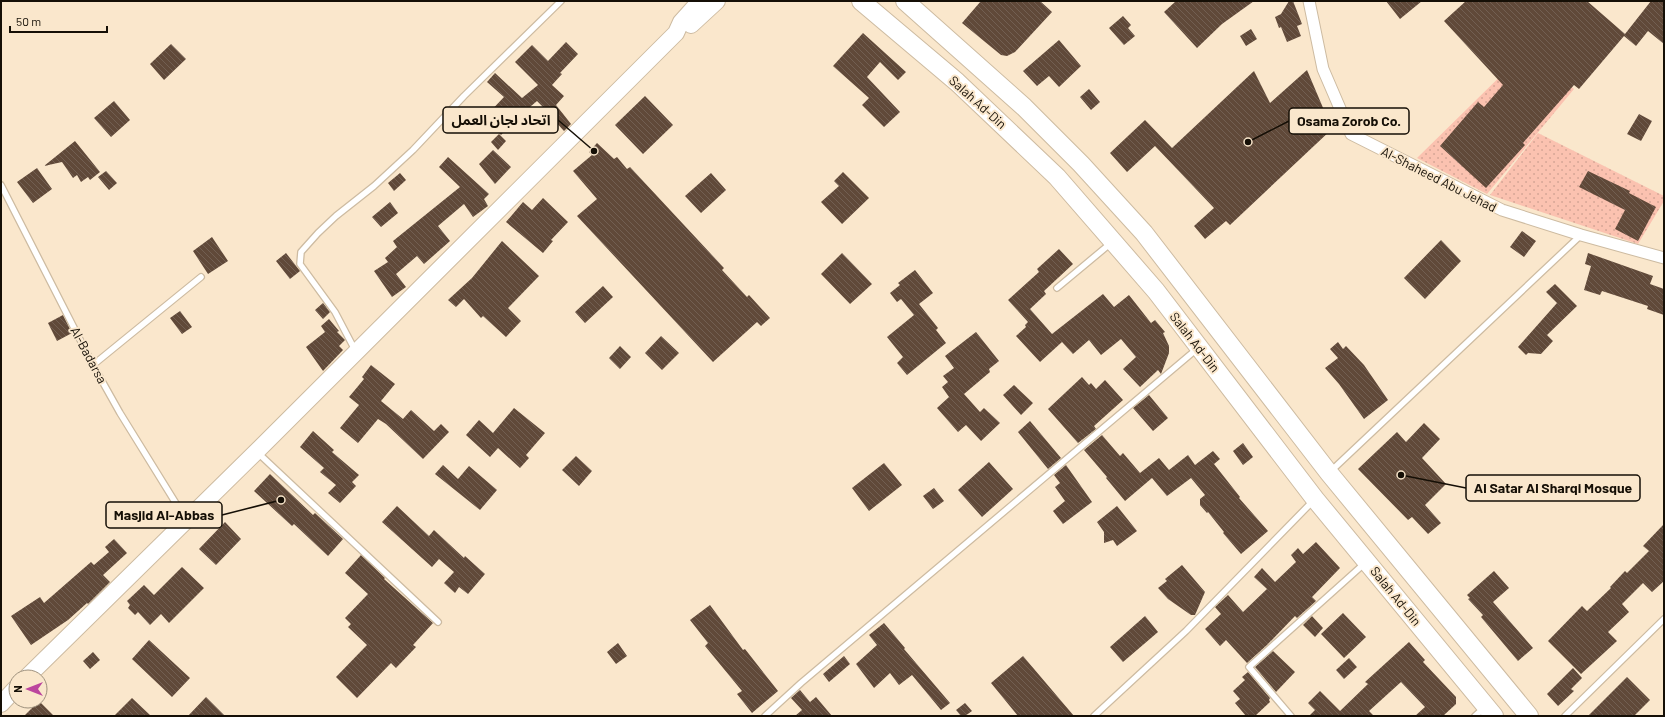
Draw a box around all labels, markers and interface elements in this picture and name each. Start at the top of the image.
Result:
scale bar [10,8,107,34]
text: 50 m [16,14,41,28]
street label: Salah Ad-Din [946,72,1010,132]
callout: اتحاد لجان العمل [443,107,558,133]
callout: Osama Zorob Co. [1289,108,1409,134]
text: اتحاد لجان العمل [452,111,551,128]
text: Osama Zorob Co. [1297,112,1401,129]
street label: Al-Shaheed Abu Jehad [1379,143,1499,215]
street label: Salah Ad-Din [1167,309,1223,375]
street label: Al-Badarsa [67,324,111,386]
callout: Al Satar Al Sharqi Mosque [1466,475,1640,501]
text: Al Satar Al Sharqi Mosque [1474,479,1633,496]
callout: Masjid Al-Abbas [106,502,222,528]
text: Masjid Al-Abbas [114,506,214,523]
street label: Salah Ad-Din [1367,563,1425,629]
north arrow [8,669,48,709]
text: N [11,685,24,693]

